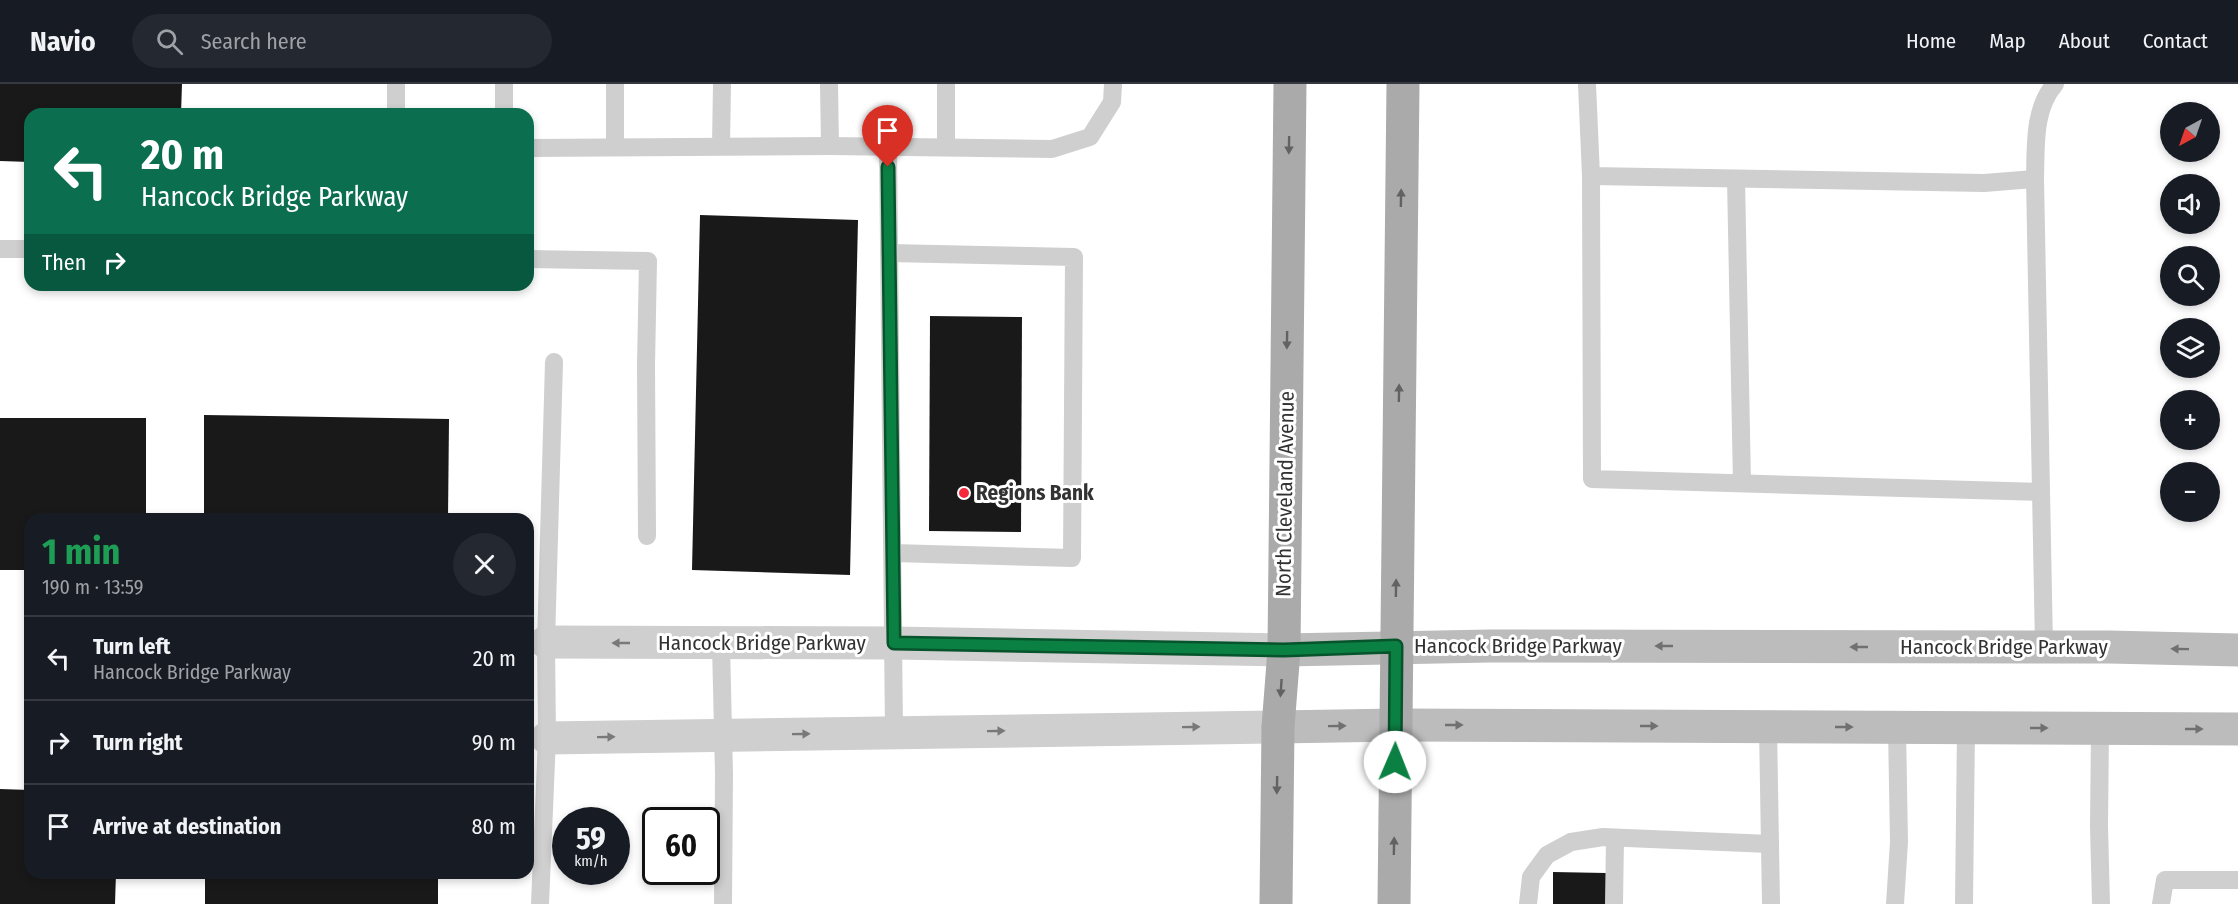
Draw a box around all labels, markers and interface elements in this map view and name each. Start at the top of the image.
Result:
search box [132,14,552,68]
text: Navio [30,25,96,58]
icon: search [153,25,186,58]
text: Search here [201,28,307,55]
text: Home [1906,28,1956,54]
text: Map [1989,28,2026,54]
text: About [2059,28,2110,54]
text: Contact [2143,28,2208,54]
north arrow [2160,102,2220,162]
map controls [2160,102,2220,522]
pin [862,105,913,167]
icon: arrive [871,114,904,147]
text: 20 m [141,130,224,180]
icon: left [42,132,120,210]
one-way arrow [1284,135,1294,154]
button: sound [2160,174,2220,234]
text: Hancock Bridge Parkway [141,181,408,213]
one-way arrow [1396,188,1406,207]
icon: right [98,246,131,279]
button: search [2160,246,2220,306]
text: Then [42,249,86,276]
button: layers [2160,318,2220,378]
one-way arrow [1282,330,1292,349]
one-way arrow [1394,383,1404,402]
button: + [2160,390,2220,450]
street label: North Cleveland Avenue [1270,391,1300,597]
button: − [2160,462,2220,522]
place label: Regions Bank [976,480,1094,506]
marker: Regions Bank [957,486,971,500]
text: 1 min [42,530,120,574]
button: close [453,533,516,596]
text: 190 m · 13:59 [42,575,143,599]
one-way arrow [1392,578,1401,597]
street label: Hancock Bridge Parkway [658,630,867,656]
text: Turn left [93,633,171,660]
street label: Hancock Bridge Parkway [1414,633,1623,659]
street label: Hancock Bridge Parkway [1900,634,2109,660]
one-way arrow [611,638,630,648]
one-way arrow [1654,641,1673,651]
icon: left [42,642,75,675]
one-way arrow [1849,642,1868,652]
one-way arrow [2170,644,2189,654]
text: 20 m [473,645,516,672]
text: Hancock Bridge Parkway [93,660,291,684]
one-way arrow [1276,679,1286,698]
one-way arrow [1445,720,1464,730]
one-way arrow [1327,721,1346,731]
one-way arrow [1640,721,1659,731]
one-way arrow [1181,722,1200,732]
one-way arrow [1835,722,1854,732]
one-way arrow [2030,723,2049,733]
one-way arrow [2184,724,2203,734]
icon: right [42,726,75,759]
one-way arrow [986,726,1005,736]
text: Turn right [93,729,182,756]
text: 90 m [472,729,516,756]
one-way arrow [791,729,810,739]
position arrow [1363,730,1427,794]
one-way arrow [596,733,615,742]
one-way arrow [1272,776,1282,795]
speed limit sign: 60 [642,807,720,885]
icon: arrive [42,810,75,843]
text: Arrive at destination [93,813,281,840]
text: 80 m [471,813,516,840]
text: 59 [576,821,606,857]
one-way arrow [1390,836,1399,855]
text: km/h [574,852,608,870]

